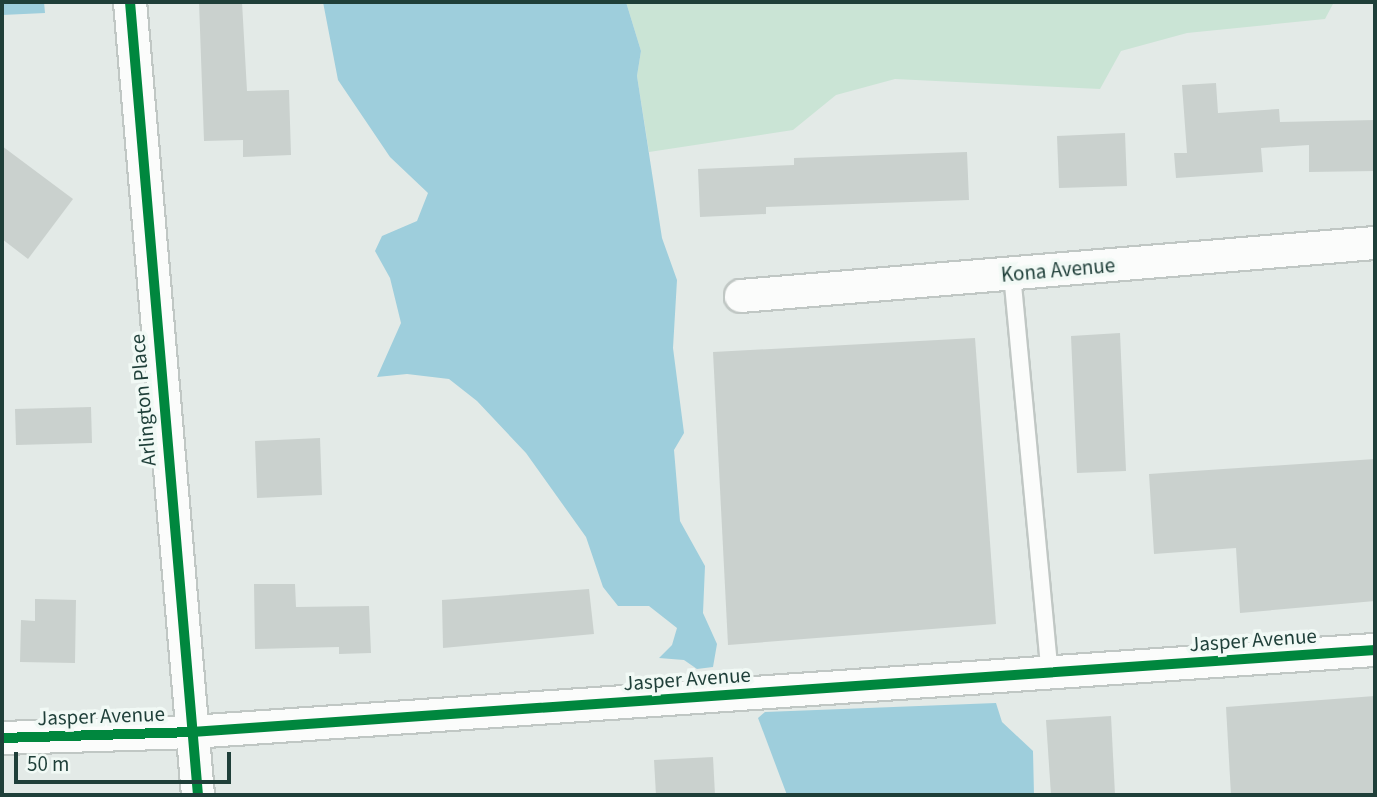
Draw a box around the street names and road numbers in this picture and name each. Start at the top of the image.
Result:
street label: Kona Avenue [1000,252,1116,288]
street label: Arlington Place [125,333,161,467]
street label: Jasper Avenue [1188,623,1318,657]
street label: Jasper Avenue [622,662,752,696]
street label: Jasper Avenue [37,701,165,731]

